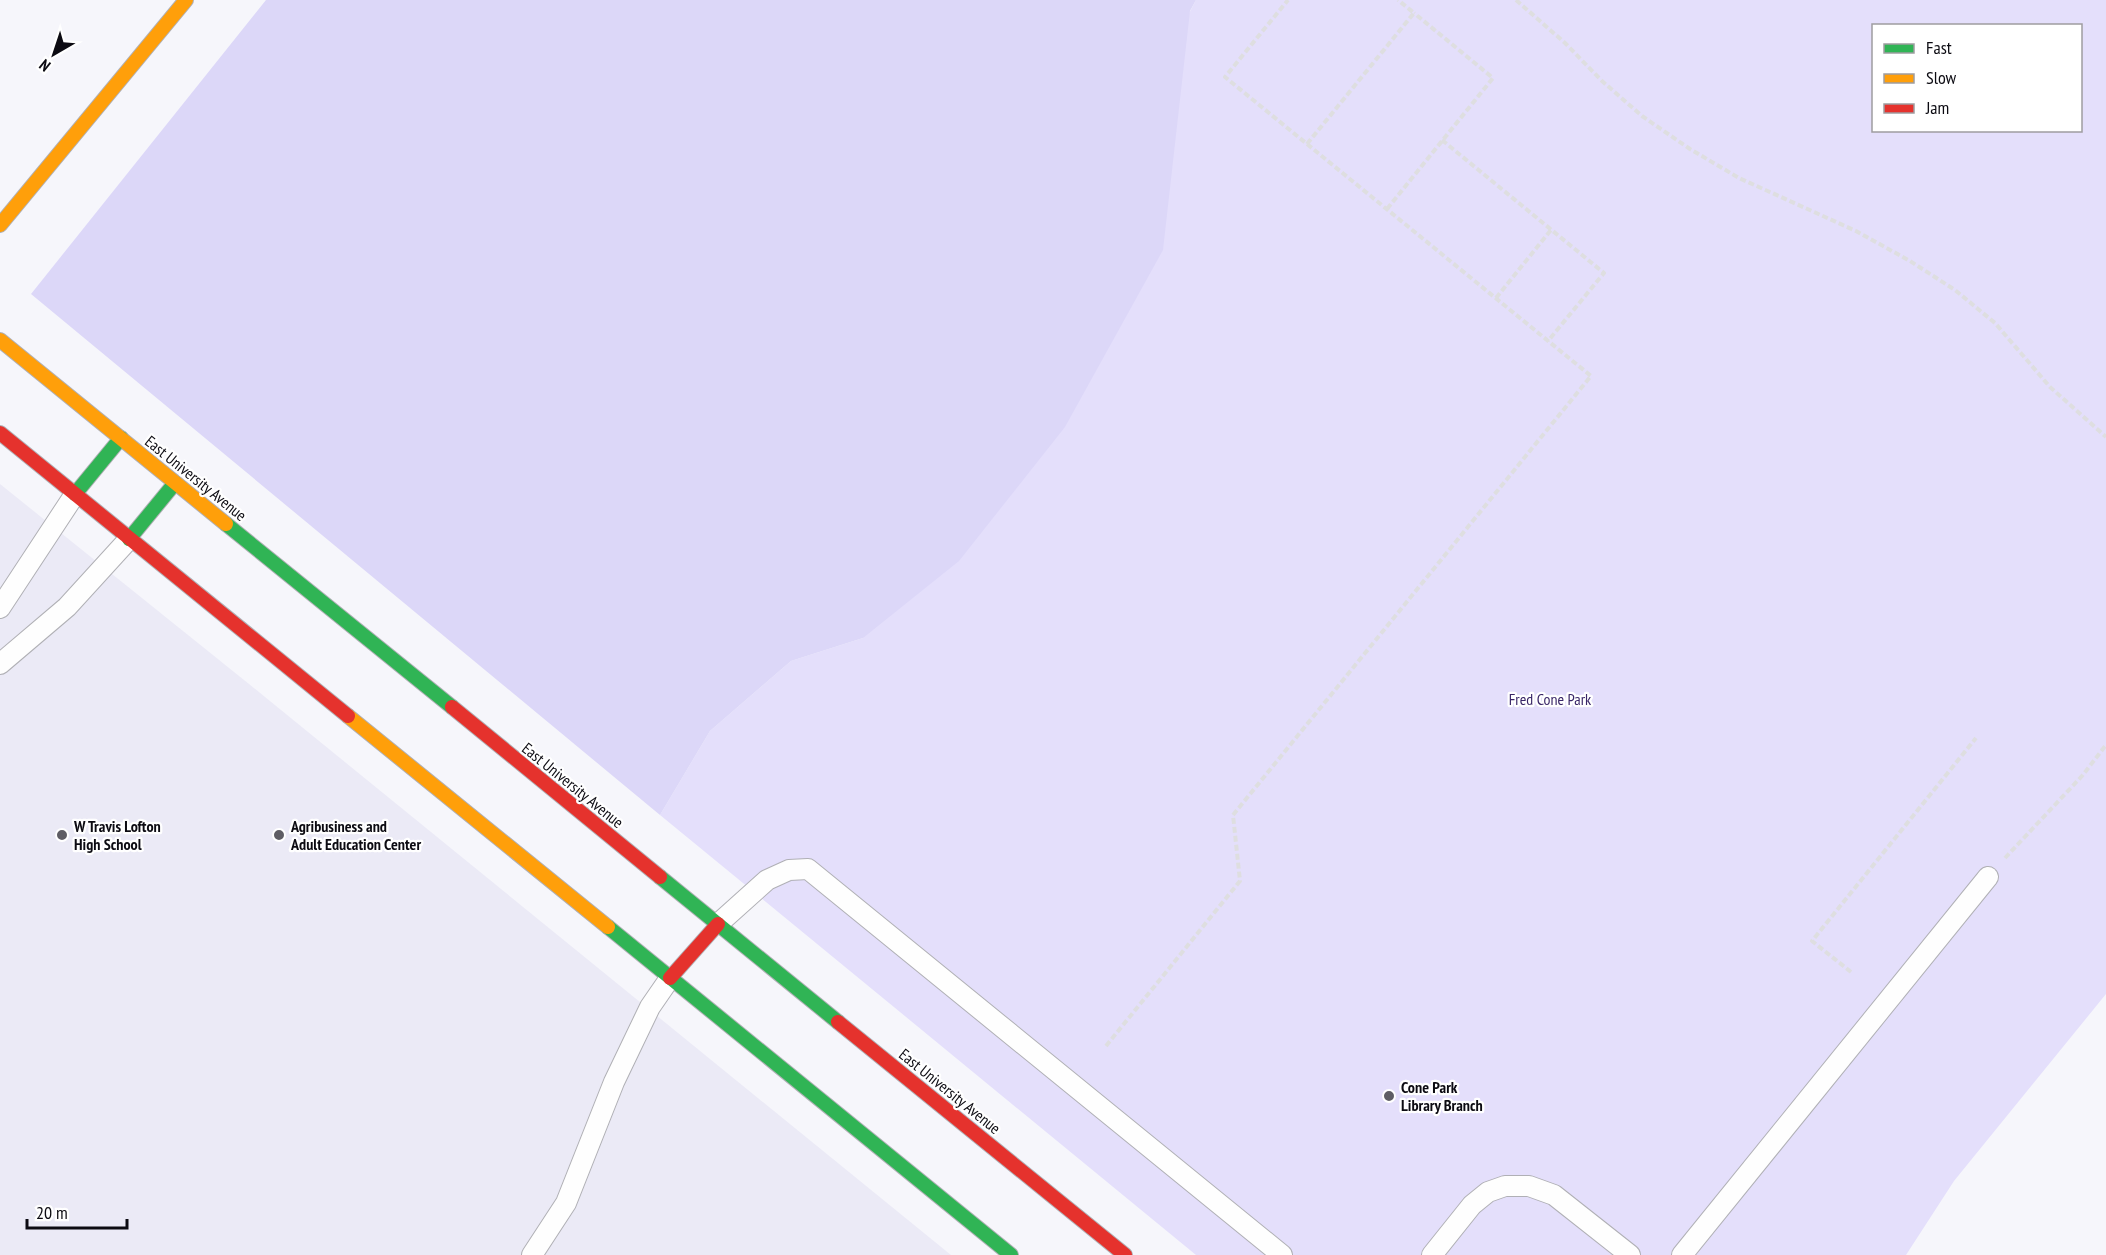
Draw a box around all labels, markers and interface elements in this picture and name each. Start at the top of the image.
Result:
north arrow [24,24,84,84]
legend [1872,24,2082,132]
text: Fast [1926,36,1952,59]
text: N [35,55,54,76]
text: Slow [1926,66,1957,89]
text: Jam [1925,96,1949,119]
street label: East University Avenue [141,431,251,525]
park label: Fred Cone Park [1509,689,1592,709]
street label: East University Avenue [518,738,628,832]
place label: W Travis Lofton High School [73,816,161,854]
place label: Agribusiness and Adult Education Center [290,816,421,854]
marker: W Travis Lofton High School [55,828,69,842]
marker: Agribusiness and Adult Education Center [272,828,286,842]
street label: East University Avenue [895,1044,1005,1138]
place label: Cone Park Library Branch [1401,1077,1483,1115]
marker: Cone Park Library Branch [1382,1089,1396,1103]
scale bar [27,1192,128,1230]
text: 20 m [36,1201,68,1224]

